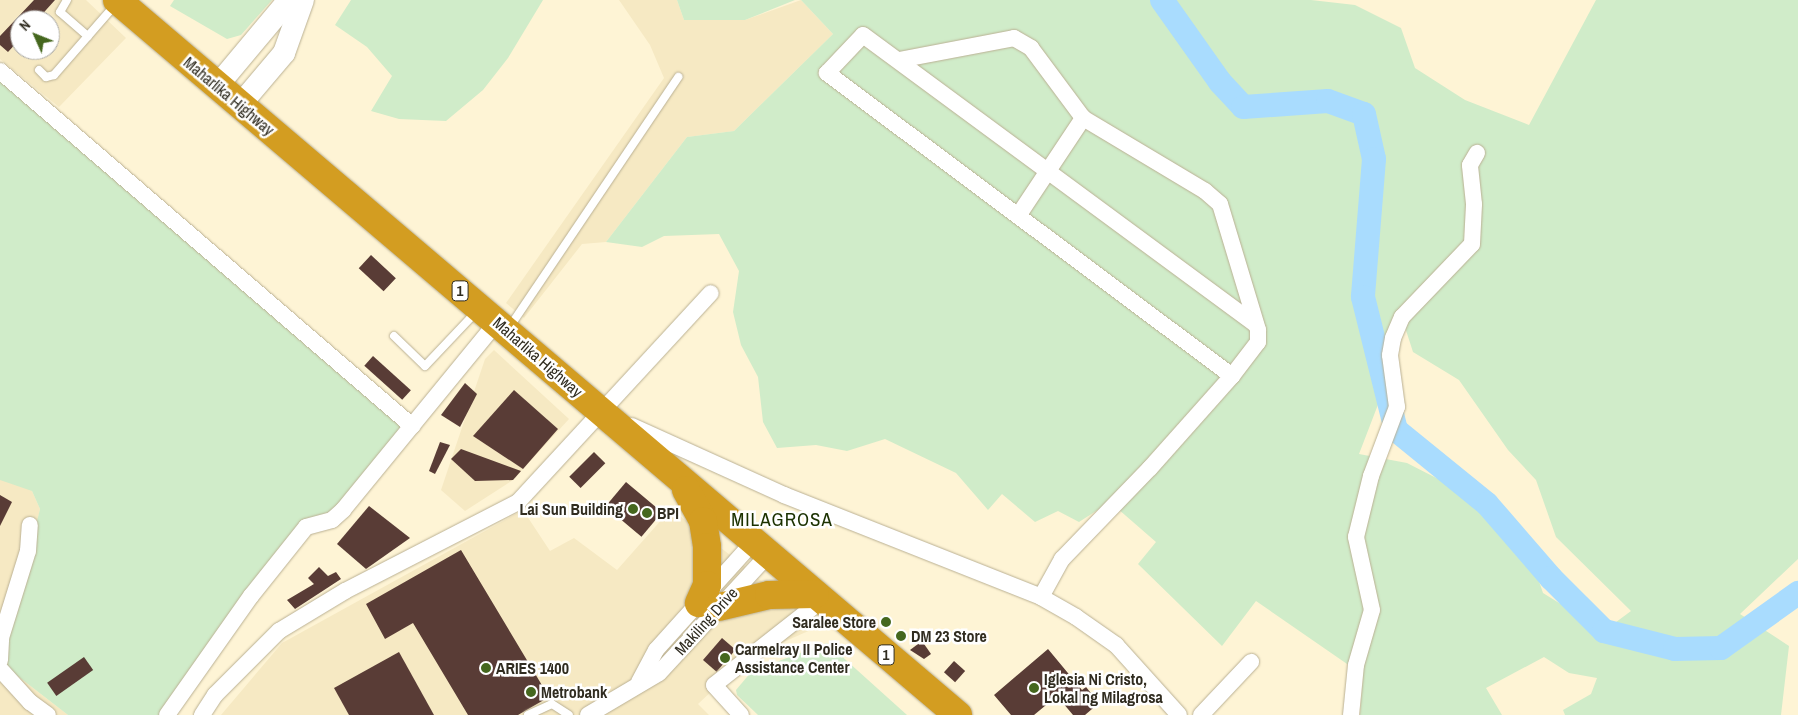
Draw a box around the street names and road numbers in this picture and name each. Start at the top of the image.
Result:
street label: Maharlika Highway [180,53,278,139]
road number: 1 [451,278,469,304]
street label: Maharlika Highway [489,313,587,401]
street label: Makiling Drive [671,583,741,659]
road number: 1 [877,642,895,668]

